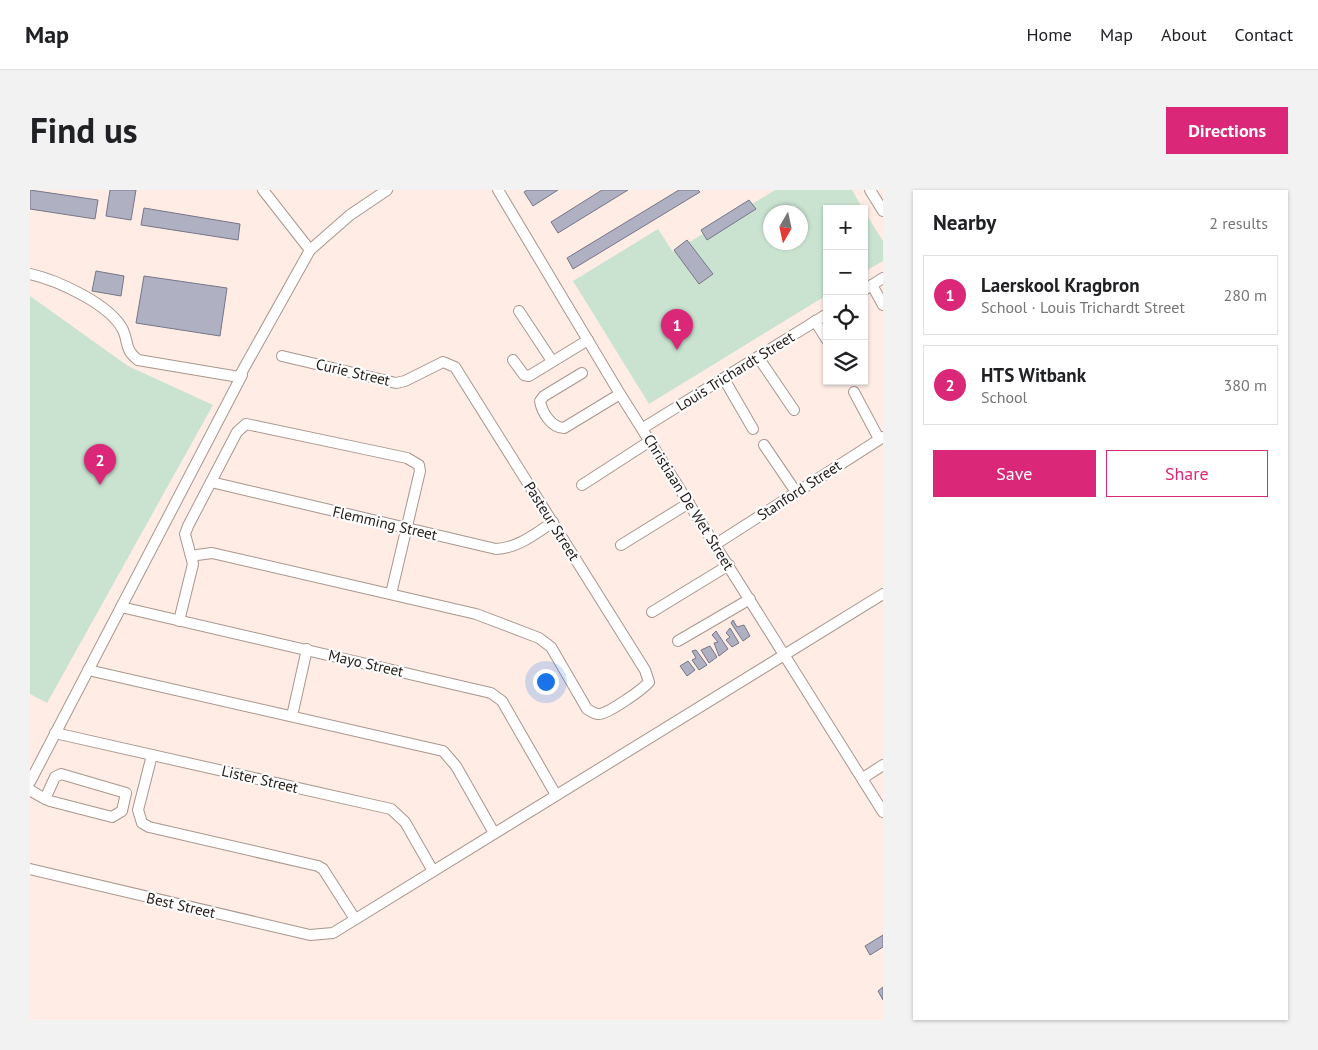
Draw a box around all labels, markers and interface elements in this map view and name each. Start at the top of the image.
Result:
text: Map [25,19,69,50]
text: Home [1026,23,1072,46]
text: Map [1100,23,1133,46]
text: About [1161,23,1207,46]
text: Contact [1235,23,1293,46]
text: Find us [30,107,138,153]
button: Directions [1166,107,1288,154]
north arrow [763,205,808,250]
map controls [823,205,868,385]
button: + [823,205,868,250]
text: Nearby [933,209,996,236]
text: 2 results [1209,213,1268,233]
button: − [823,250,868,295]
text: Laerskool Kragbron [981,273,1140,297]
text: 1 [945,285,955,305]
text: 280 m [1224,285,1267,305]
button: locate [823,295,868,340]
text: School · Louis Trichardt Street [981,297,1185,317]
pin: 1 [661,309,693,350]
street label: Louis Trichardt Street [672,327,798,415]
button: layers [823,340,868,385]
street label: Curie Street [314,354,392,390]
text: HTS Witbank [981,363,1086,387]
text: 2 [945,375,955,395]
text: 380 m [1224,375,1267,395]
text: School [981,387,1027,407]
street label: Christiaan De Wet Street [640,431,738,573]
pin: 2 [84,444,116,485]
button: Save [933,450,1096,497]
button: Share [1106,450,1268,497]
street label: Stanford Street [753,456,845,524]
street label: Pasteur Street [520,478,584,564]
street label: Flemming Street [331,502,439,544]
street label: Mayo Street [327,645,405,681]
your location [533,669,559,695]
street label: Lister Street [220,761,300,797]
street label: Best Street [145,888,217,922]

